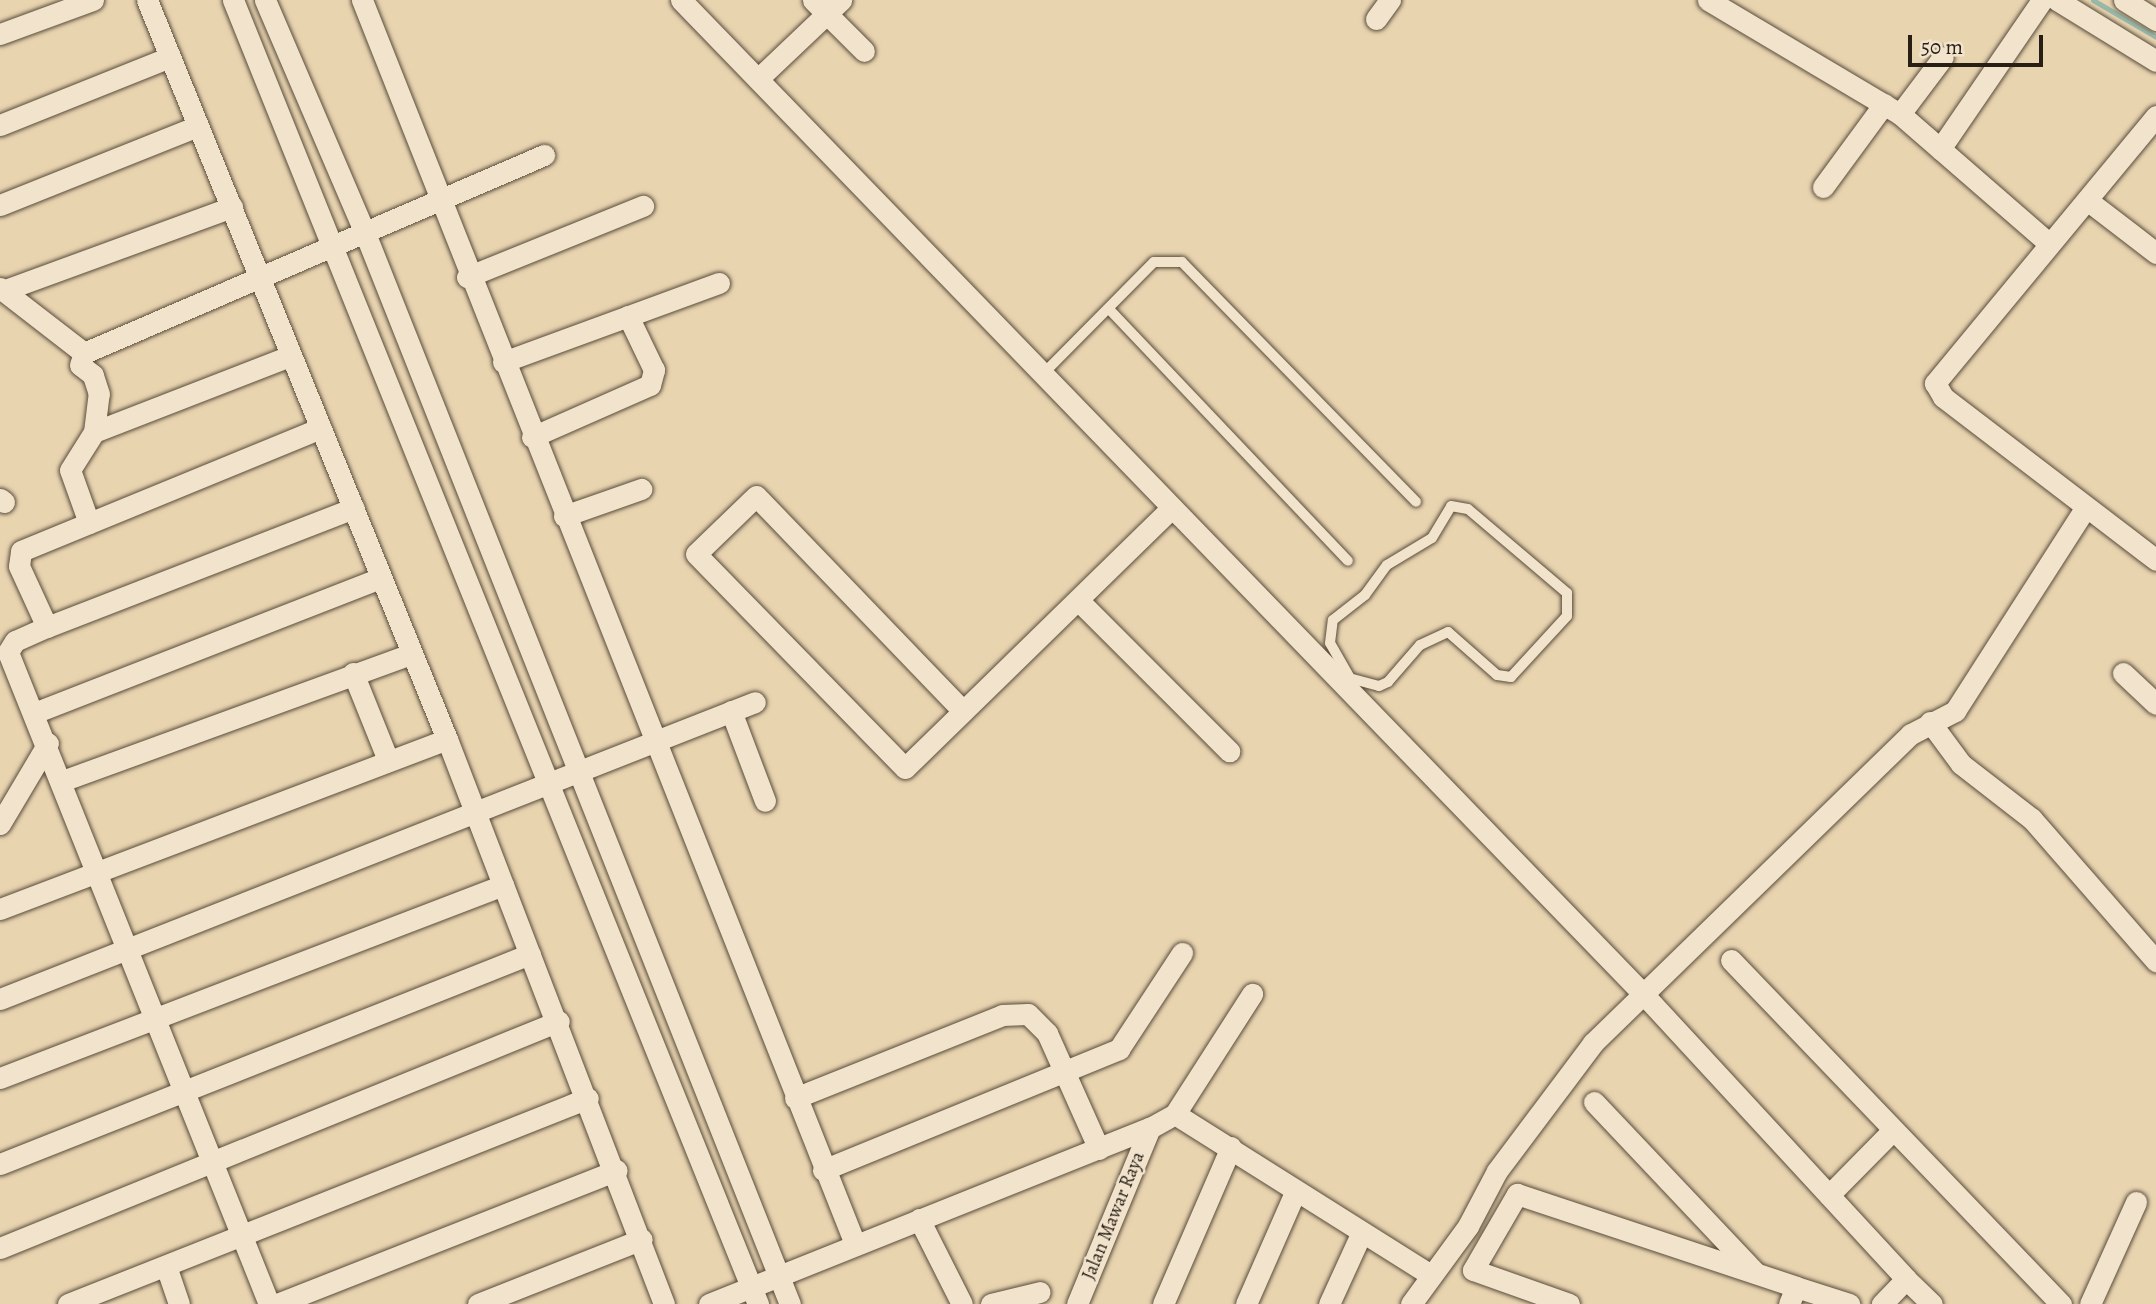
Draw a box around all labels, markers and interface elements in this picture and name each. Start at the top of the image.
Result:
scale bar [1911,21,2046,65]
text: 50 m [1921,33,1963,61]
street label: Jalan Mawar Raya [1078,1149,1150,1283]

